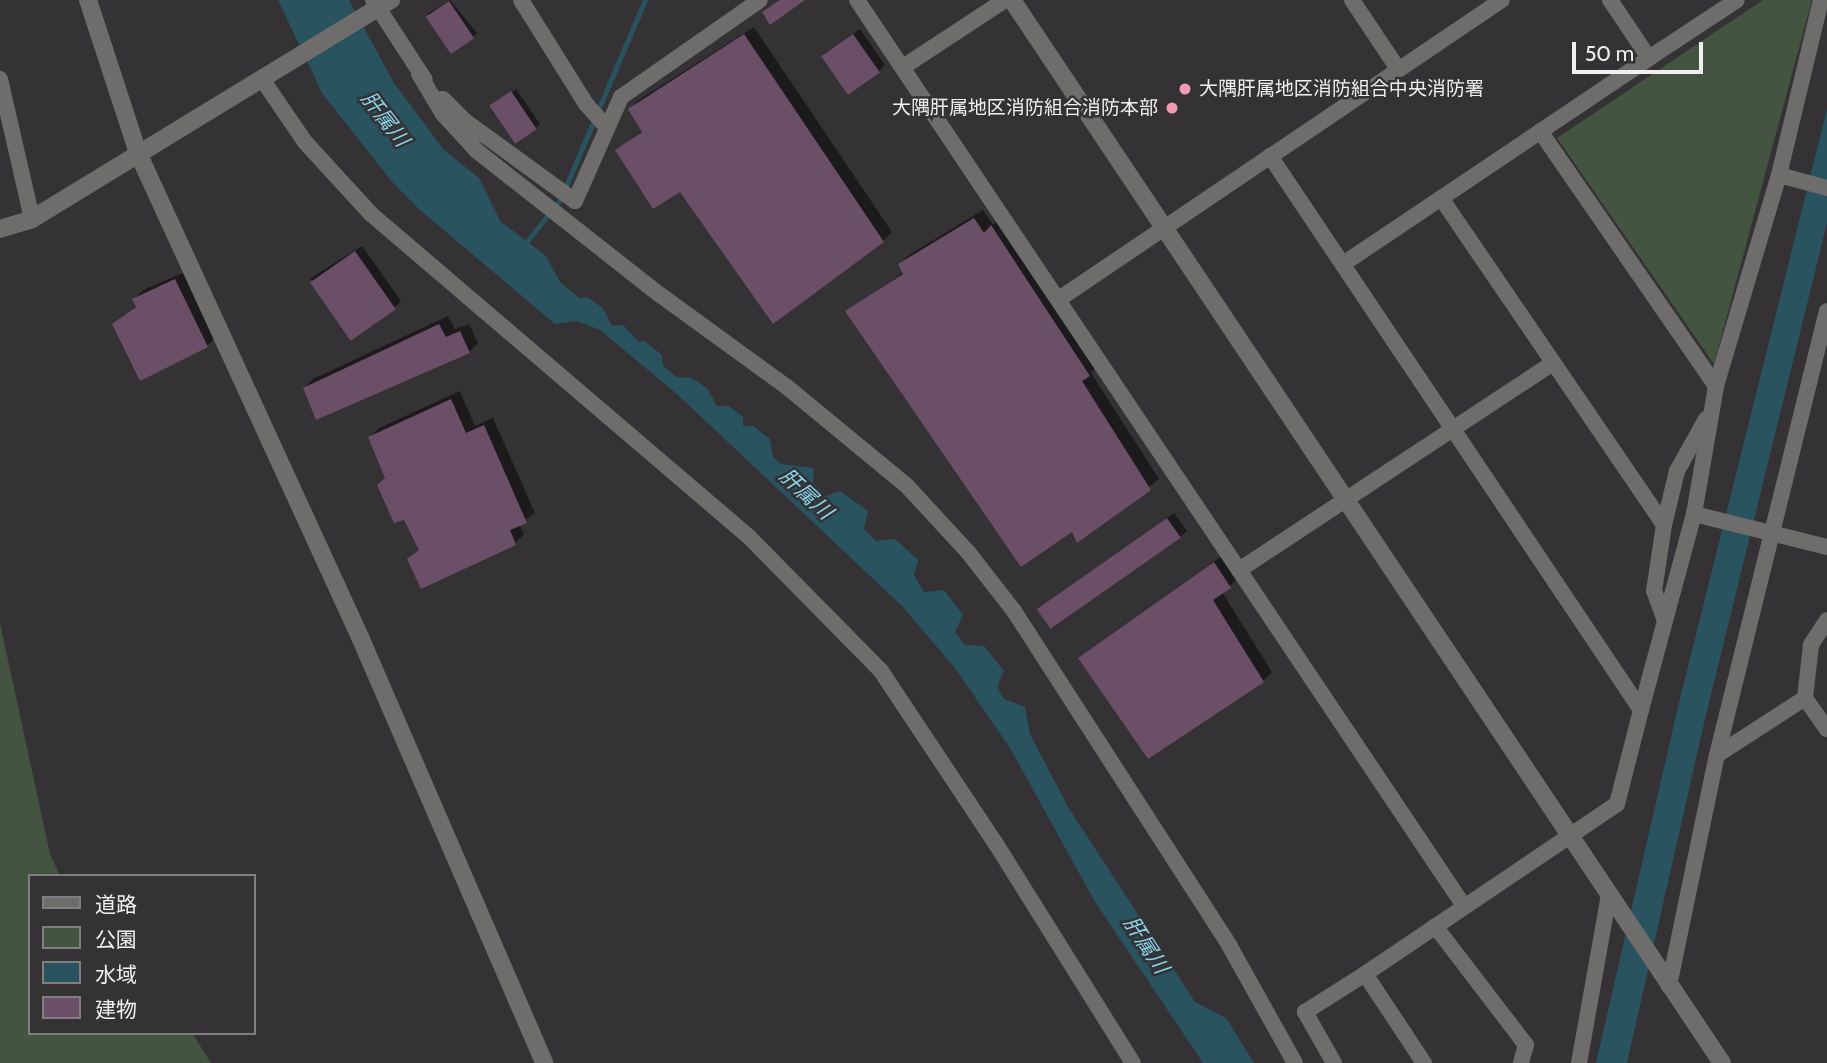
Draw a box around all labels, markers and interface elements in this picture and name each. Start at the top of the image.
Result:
scale bar [1575,28,1706,72]
text: 50 m [1585,41,1634,66]
place label: 大隅肝属地区消防組合中央消防署 [1199,78,1484,100]
marker: 大隅肝属地区消防組合中央消防署 [1177,81,1193,97]
water label: 肝属川 [356,86,414,152]
place label: 大隅肝属地区消防組合消防本部 [892,97,1158,119]
marker: 大隅肝属地区消防組合消防本部 [1164,100,1180,116]
water label: 肝属川 [774,463,838,525]
legend [28,874,256,1035]
text: 道路 [95,892,137,917]
water label: 肝属川 [1118,912,1174,978]
text: 公園 [95,927,137,952]
text: 水域 [95,962,137,987]
text: 建物 [95,997,137,1022]

